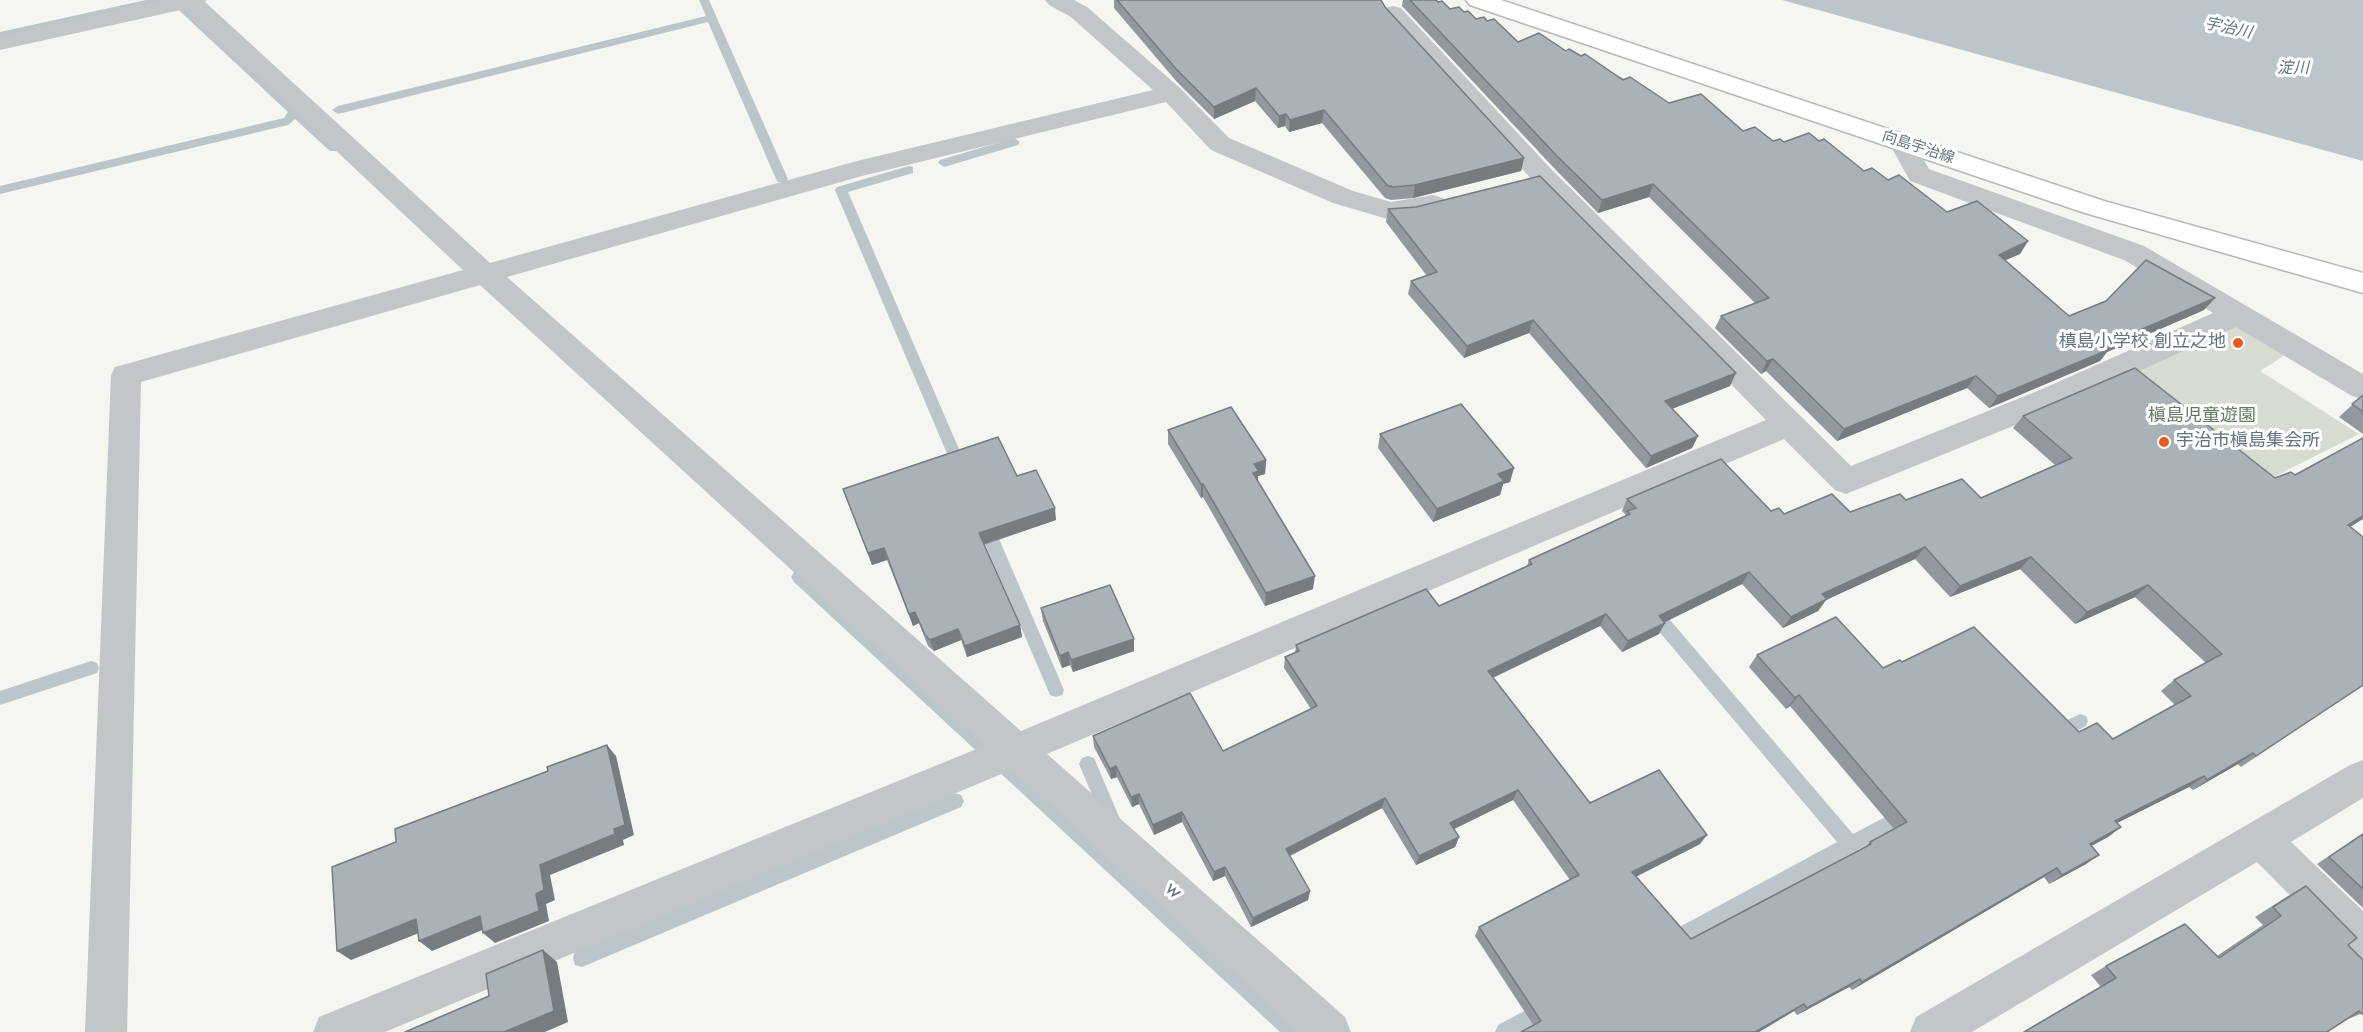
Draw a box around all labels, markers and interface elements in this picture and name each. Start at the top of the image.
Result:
water label: 宇治川 [2203,15,2253,43]
water label: 淀川 [2277,59,2309,79]
street label: 向島宇治線 [1880,128,1956,168]
place label: 槙島小学校 創立之地 [2059,332,2226,354]
marker: 槙島小学校 創立之地 [2231,336,2245,350]
park label: 槇島児童遊園 [2148,406,2256,428]
place label: 宇治市槇島集会所 [2176,431,2320,453]
marker: 宇治市槇島集会所 [2157,435,2171,449]
street label: w [1159,877,1187,905]

